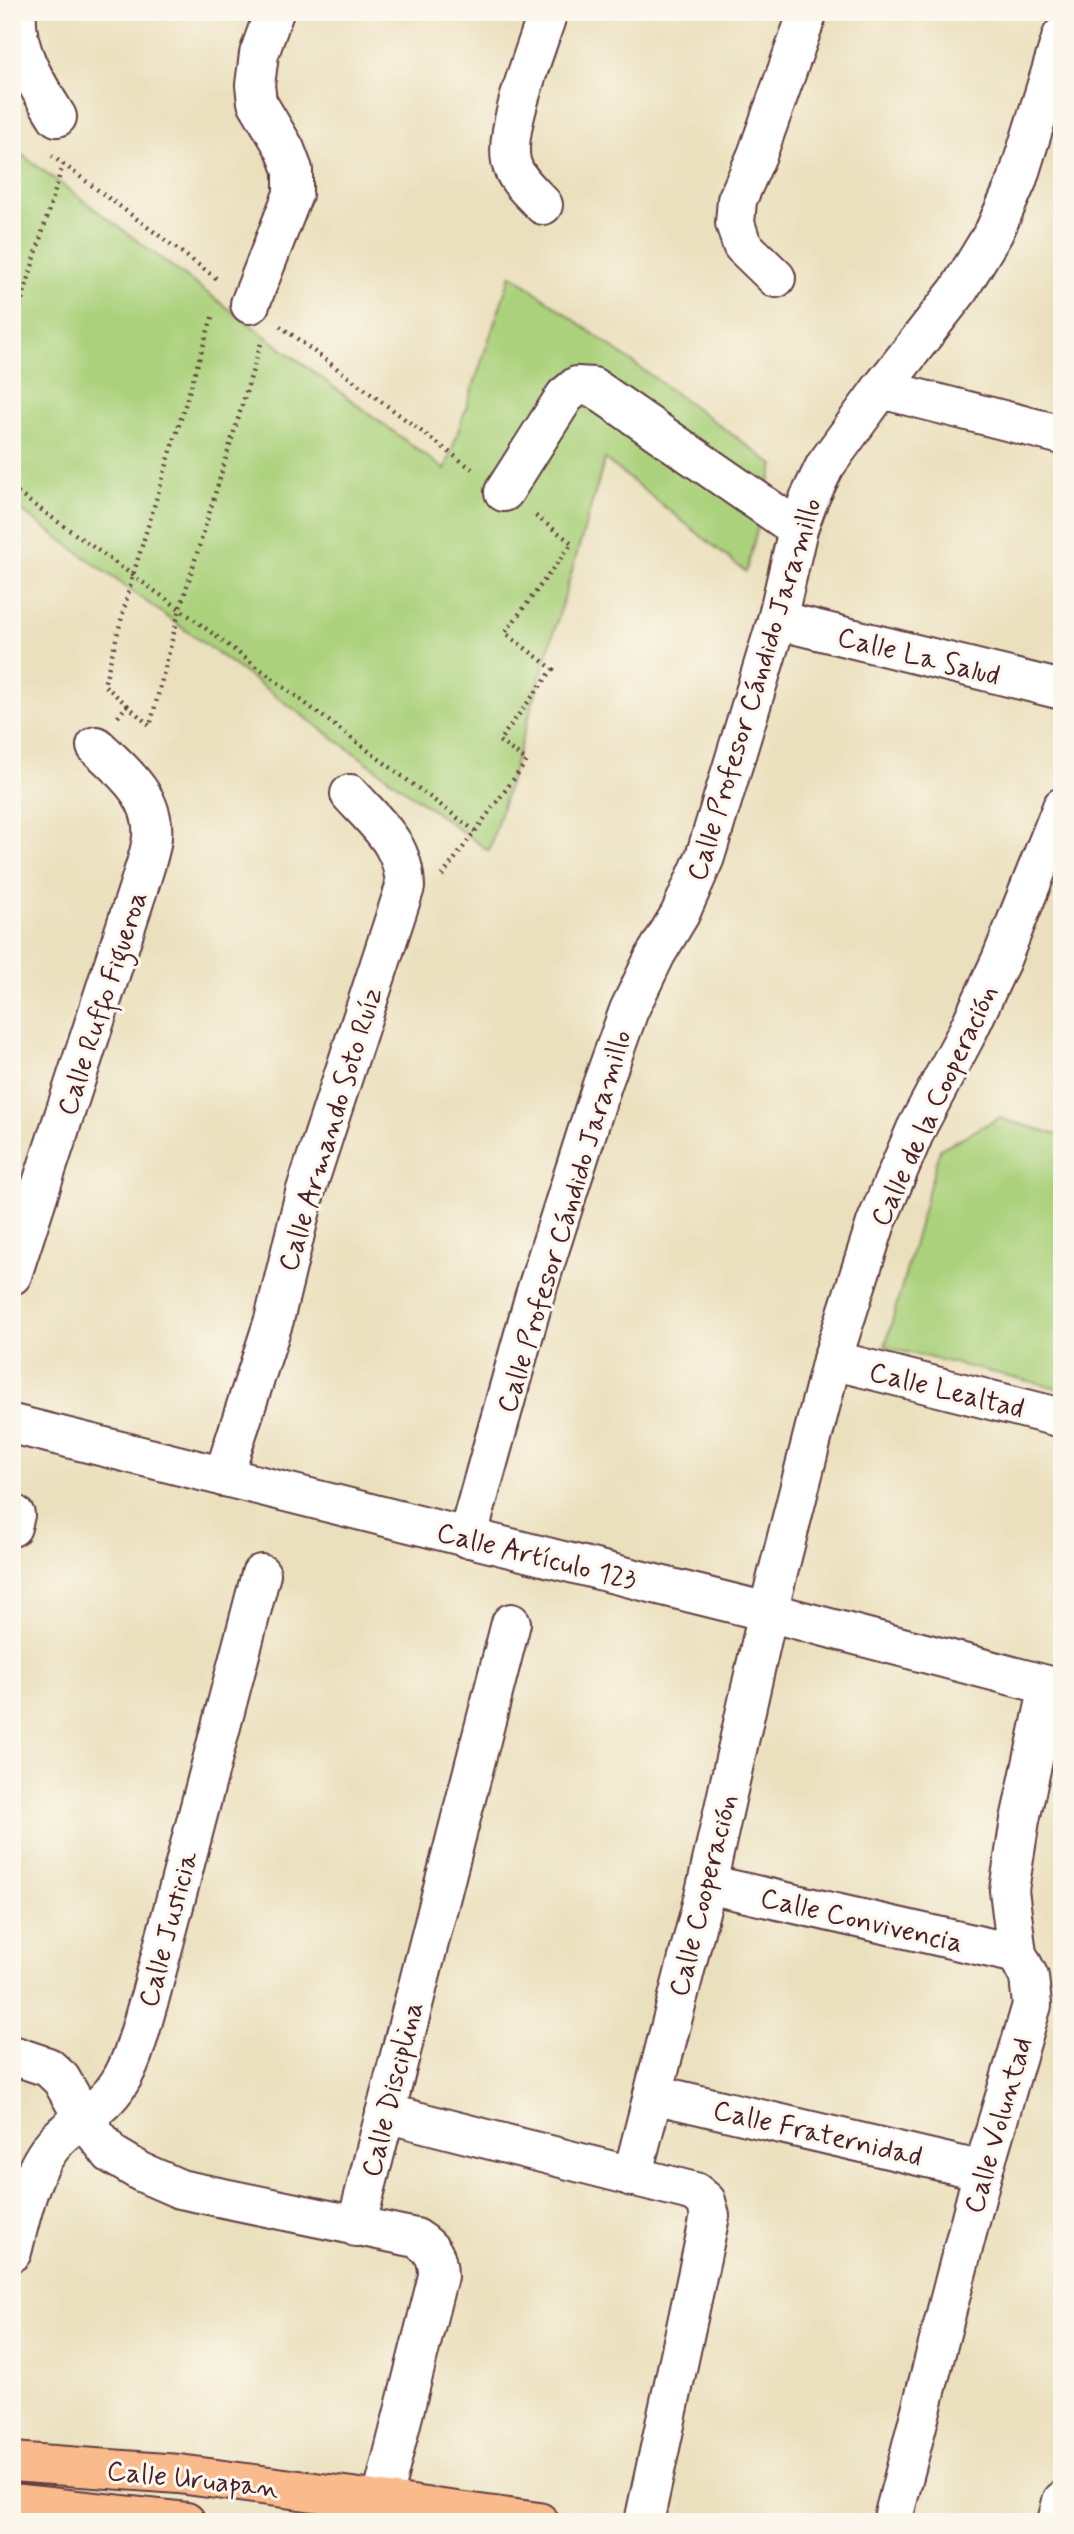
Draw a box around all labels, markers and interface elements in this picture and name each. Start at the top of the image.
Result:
street label: Calle Profesor Cándido Jaramillo [679,494,831,886]
street label: Calle La Salud [833,619,1004,695]
street label: Calle Ruffo Figueroa [50,887,160,1122]
street label: Calle de la Cooperación [863,979,1008,1233]
street label: Calle Armando Soto Ruíz [271,983,392,1276]
street label: Calle Profesor Cándido Jaramillo [489,1026,641,1418]
street label: Calle Lealtad [865,1354,1028,1429]
street label: Calle Artículo 123 [433,1515,640,1600]
street label: Calle Cooperación [661,1790,747,2001]
street label: Calle Justicia [131,1847,208,2012]
street label: Calle Convivencia [757,1880,966,1963]
street label: Calle Disciplina [354,1998,433,2181]
street label: Calle Voluntad [957,2033,1042,2218]
street label: Calle Fraternidad [709,2092,926,2176]
street label: Calle Uruapan [105,2453,281,2508]

